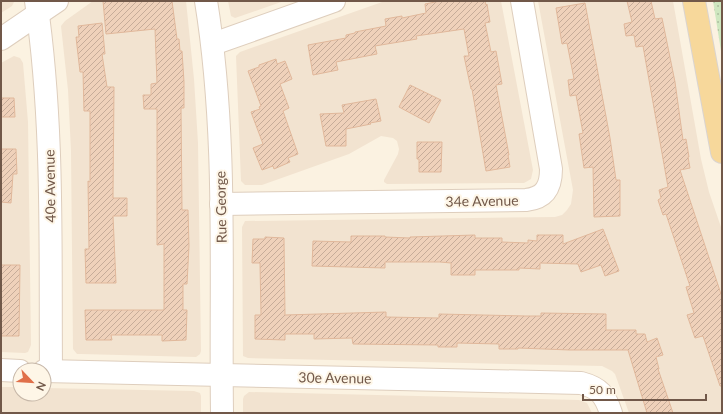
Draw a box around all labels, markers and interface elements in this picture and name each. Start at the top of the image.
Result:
street label: 40e Avenue [40,149,59,223]
street label: Rue George [211,171,230,243]
street label: 34e Avenue [445,191,519,210]
north arrow [12,362,52,402]
street label: 30e Avenue [298,368,372,387]
scale bar [583,376,706,402]
text: N [34,380,49,393]
text: 50 m [589,382,616,397]

